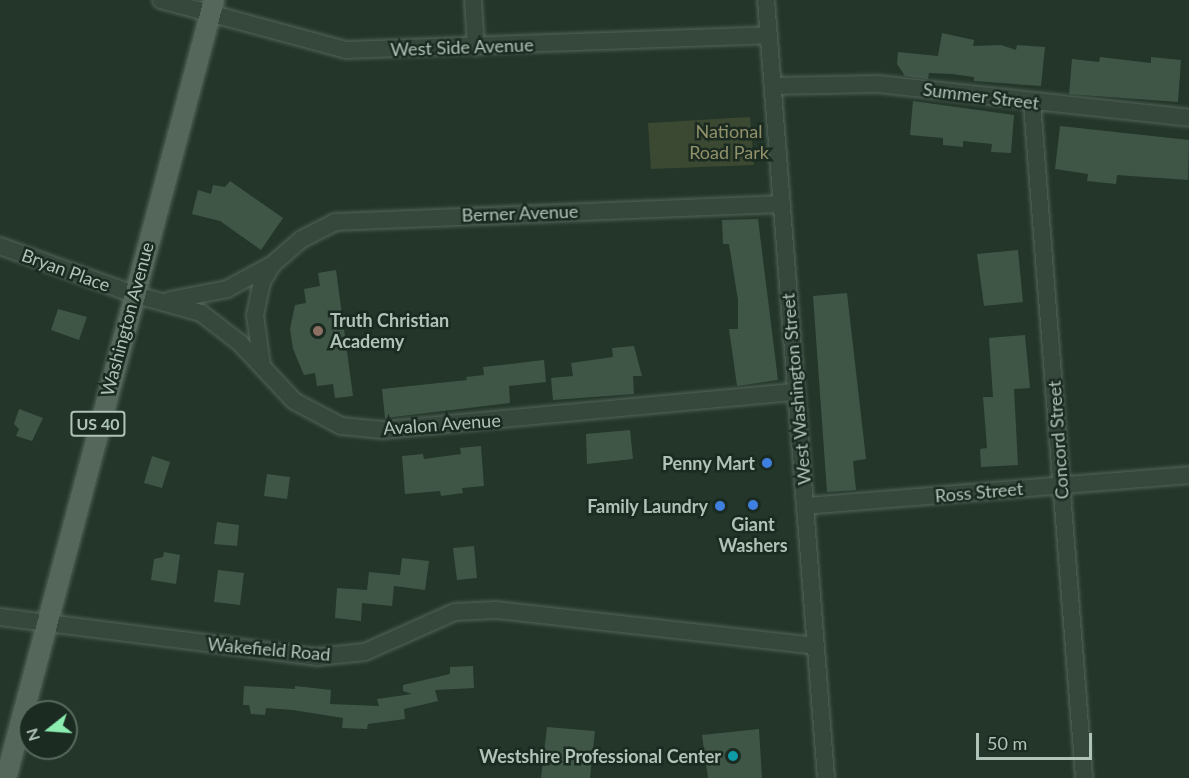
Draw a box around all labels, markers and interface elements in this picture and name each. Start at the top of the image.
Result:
street label: West Side Avenue [390,34,534,60]
street label: Summer Street [921,78,1041,114]
park label: National Road Park [689,121,769,164]
street label: Berner Avenue [461,200,579,226]
street label: Washington Avenue [96,239,158,399]
street label: Bryan Place [19,244,113,296]
street label: West Washington Street [777,292,815,486]
place label: Truth Christian Academy [330,310,449,352]
marker: Truth Christian Academy [311,324,325,338]
street label: Concord Street [1043,380,1073,500]
street label: Avalon Avenue [382,409,502,439]
road number: US 40 [70,411,126,437]
place label: Penny Mart [661,452,755,474]
marker: Penny Mart [760,456,774,470]
street label: Ross Street [934,477,1024,507]
place label: Family Laundry [587,495,708,517]
marker: Giant Washers [746,498,760,512]
marker: Family Laundry [713,499,727,513]
place label: Giant Washers [718,514,788,556]
street label: Wakefield Road [207,633,331,665]
north arrow [18,700,78,760]
scale bar [979,721,1094,759]
text: N [21,726,43,744]
text: 50 m [987,732,1027,754]
place label: Westshire Professional Center [479,745,721,767]
marker: Westshire Professional Center [726,749,740,763]

